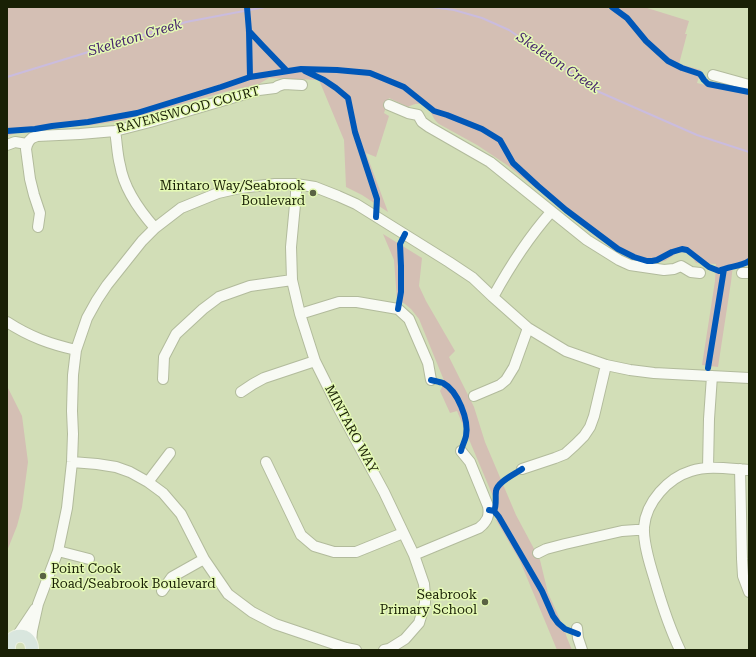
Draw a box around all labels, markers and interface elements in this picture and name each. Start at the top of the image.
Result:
water label: Skeleton Creek [86,16,184,60]
water label: Skeleton Creek [513,29,603,97]
street label: RAVENSWOOD COURT [115,83,261,137]
place label: Mintaro Way/Seabrook Boulevard [160,178,305,209]
marker: Mintaro Way/Seabrook Boulevard [308,188,318,198]
street label: MINTARO WAY [321,382,381,476]
place label: Point Cook Road/Seabrook Boulevard [51,561,216,592]
marker: Point Cook Road/Seabrook Boulevard [38,571,48,581]
place label: Seabrook Primary School [380,587,477,618]
marker: Seabrook Primary School [480,597,490,607]

